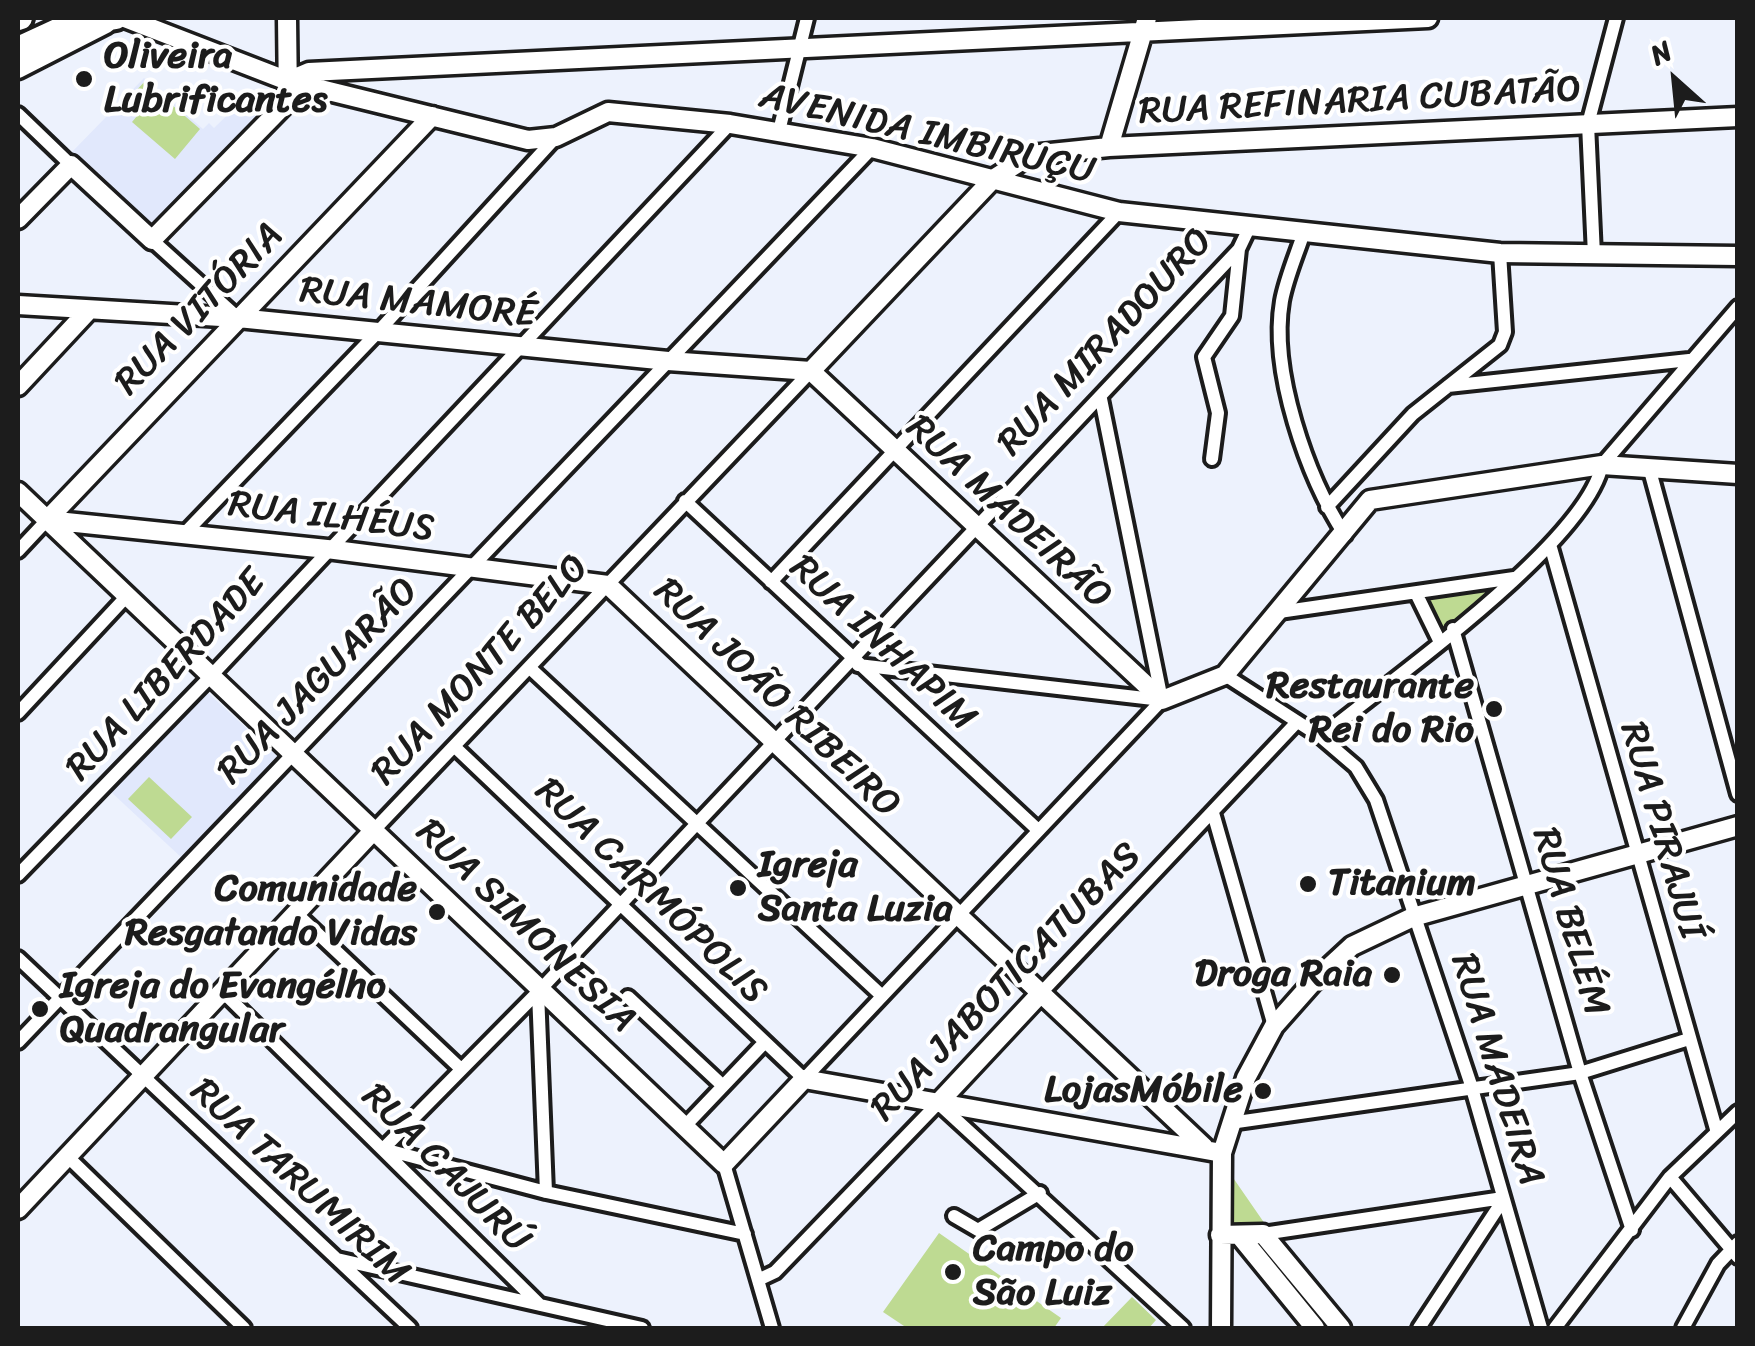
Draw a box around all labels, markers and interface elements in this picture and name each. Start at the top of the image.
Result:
text: N [1641,27,1681,79]
north arrow [1625,30,1725,130]
place label: Oliveira Lubrificantes [104,34,327,123]
marker: Oliveira Lubrificantes [73,68,95,90]
street label: RUA REFINARIA CUBATÃO [1137,68,1583,136]
street label: AVENIDA IMBIRUÇU [755,74,1099,196]
street label: RUA VITÓRIA [106,214,294,406]
street label: RUA MIRADOURO [989,220,1223,466]
street label: RUA MAMORÉ [297,269,539,339]
street label: RUA MADEIRÃO [896,406,1120,620]
street label: RUA ILHÉUS [226,483,436,553]
street label: RUA MONTE BELO [363,546,599,796]
street label: RUA INHAPIM [779,546,985,742]
street label: RUA LIBERDADE [57,561,277,791]
street label: RUA JAGUARÃO [209,569,429,795]
street label: RUA JOÃO RIBEIRO [643,570,909,828]
place label: Restaurante Rei do Rio [1267,664,1474,754]
marker: Restaurante Rei do Rio [1483,698,1505,720]
street label: RUA PIRAJUÍ [1608,717,1714,945]
street label: RUA CARMÓPOLIS [524,770,776,1014]
street label: RUA SIMONESIA [405,810,645,1044]
street label: RUA BELÉM [1520,823,1618,1021]
street label: RUA JABOTICATUBAS [862,834,1152,1132]
place label: Igreja Santa Luzia [758,843,953,932]
place label: Titanium [1328,861,1476,907]
place label: Comunidade Resgatando Vidas [125,867,417,956]
marker: Titanium [1297,873,1319,895]
marker: Igreja Santa Luzia [727,877,749,899]
marker: Comunidade Resgatando Vidas [426,901,448,923]
street label: RUA MADEIRA [1439,949,1553,1191]
place label: Droga Raia [1195,952,1372,998]
place label: Igreja do Evangélho Quadrangular [60,964,386,1054]
marker: Droga Raia [1381,964,1403,986]
marker: Igreja do Evangélho Quadrangular [29,998,51,1020]
place label: LojasMóbile [1044,1068,1243,1114]
street label: RUA TARUMIRIM [180,1070,418,1296]
street label: RUA CAJURÚ [351,1075,539,1263]
marker: LojasMóbile [1252,1080,1274,1102]
place label: Campo do São Luiz [973,1227,1134,1316]
marker: Campo do São Luiz [942,1261,964,1283]

